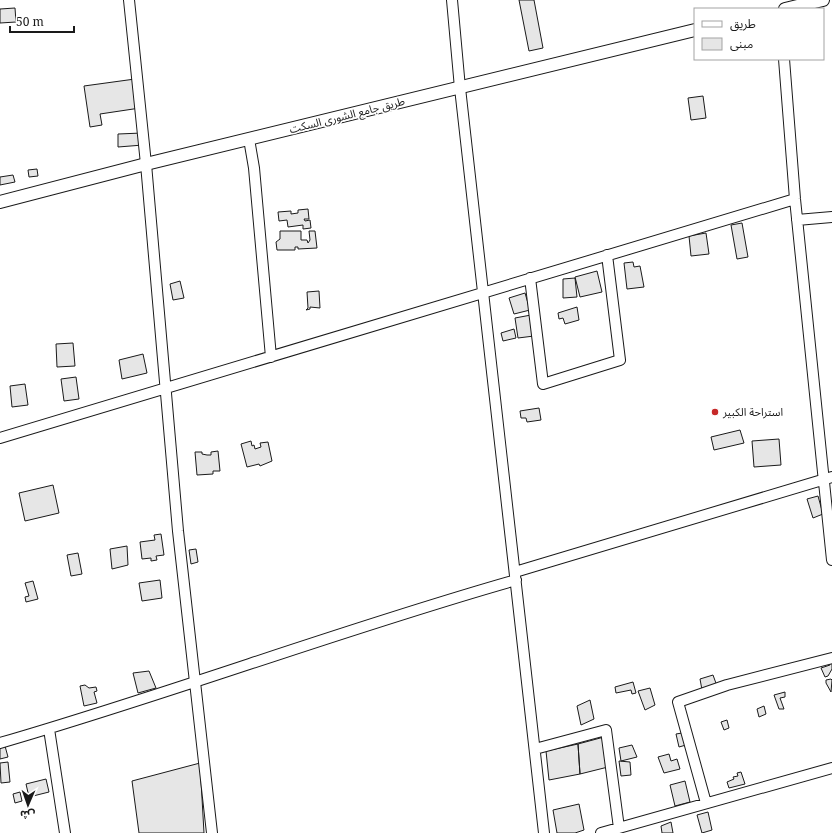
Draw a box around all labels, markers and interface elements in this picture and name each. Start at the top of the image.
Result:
scale bar [10,8,74,34]
legend [694,8,824,60]
text: 50 m [16,13,44,30]
text: طريق [730,15,756,32]
text: مبنى [730,35,753,52]
street label: طريق جامع الشورى السكت [288,93,406,137]
place label: استراحة الكبير [722,404,783,419]
marker: استراحة الكبير [710,407,720,417]
north arrow [8,785,48,825]
text: ش [20,808,35,823]

